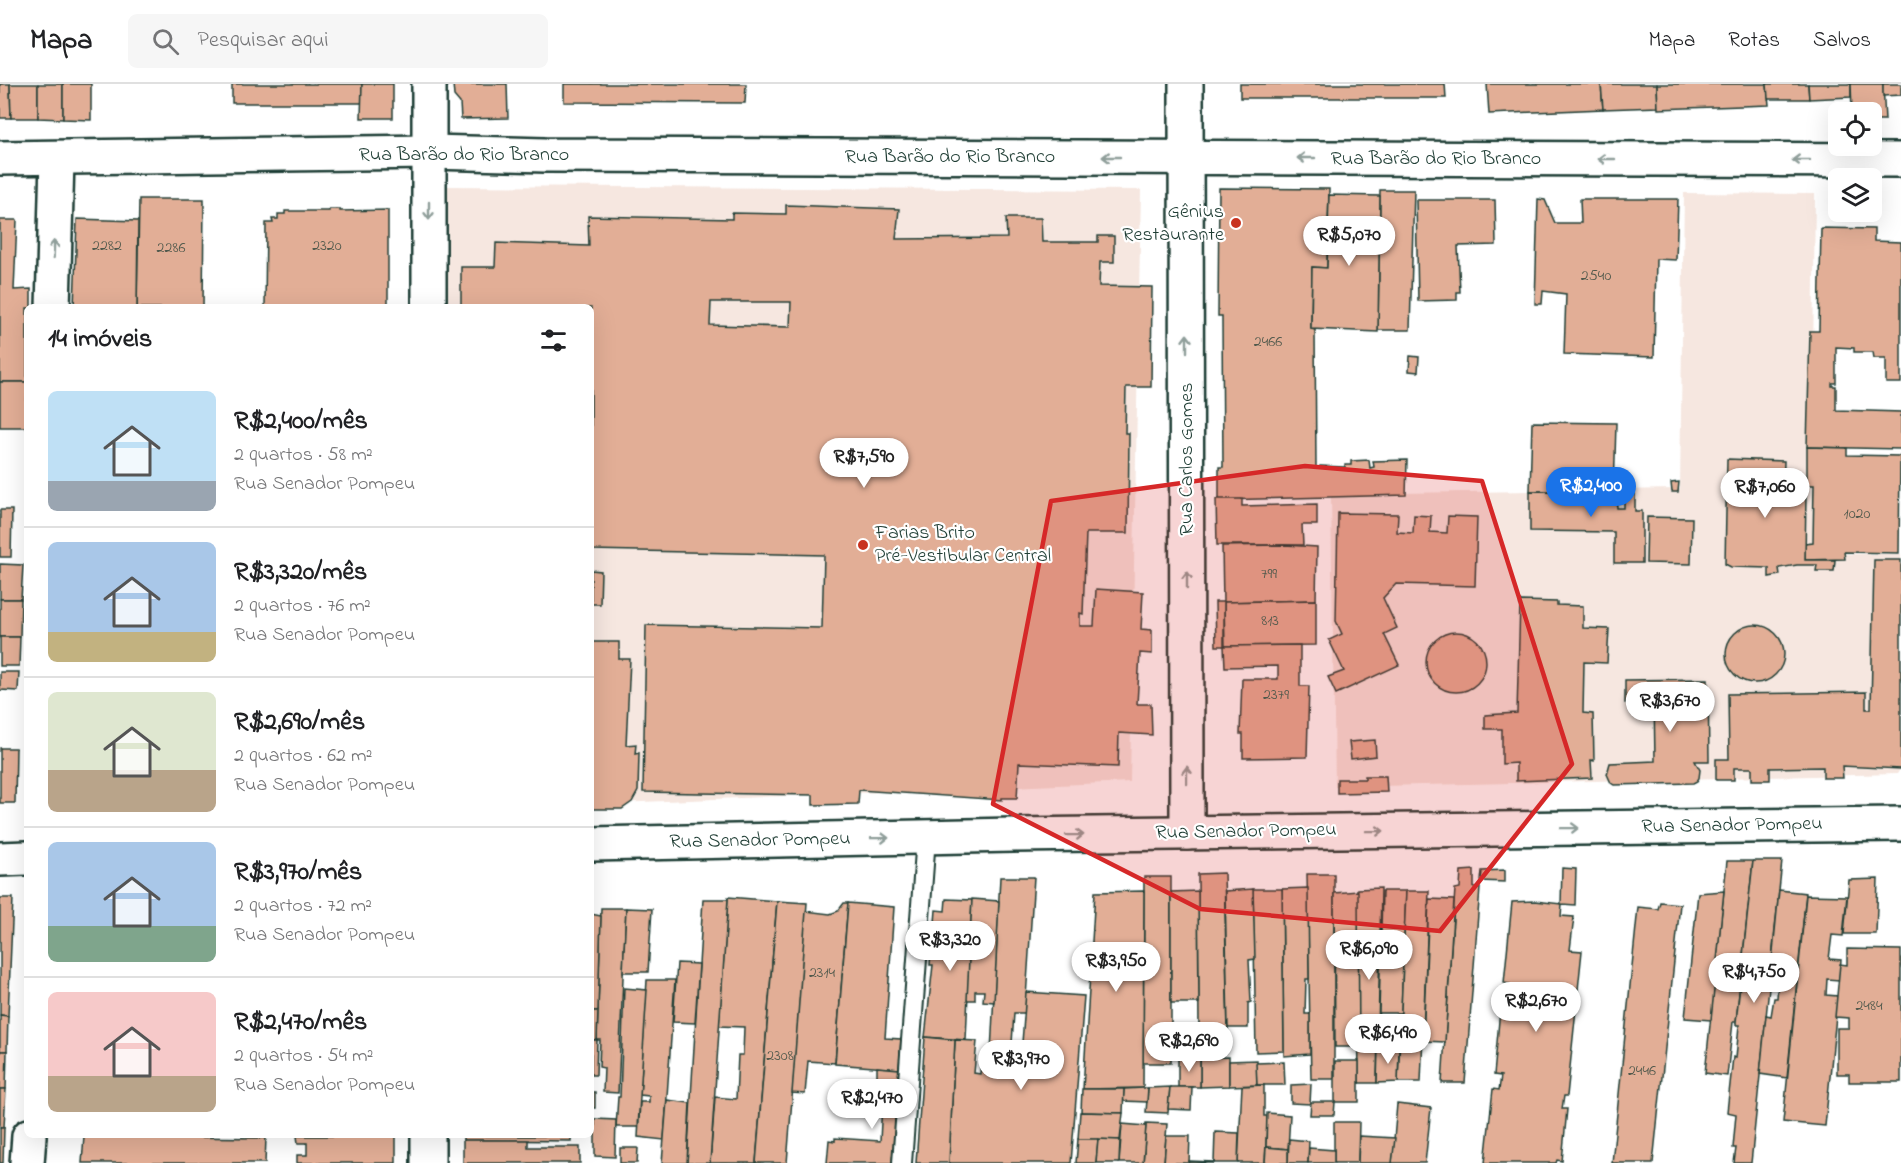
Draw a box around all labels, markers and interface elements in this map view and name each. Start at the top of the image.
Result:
search box [128,14,548,68]
text: Mapa [30,21,92,62]
icon: search [149,25,182,58]
text: Pesquisar aqui [197,25,328,57]
text: Mapa [1648,26,1695,56]
text: Rotas [1728,26,1780,56]
text: Salvos [1813,26,1871,56]
map controls [1828,102,1882,222]
button: locate [1828,102,1882,156]
street label: Rua Barão do Rio Branco [359,141,569,170]
street label: Rua Barão do Rio Branco [845,143,1055,172]
street label: Rua Barão do Rio Branco [1331,145,1541,174]
one-way arrow [1101,151,1121,163]
one-way arrow [1296,152,1316,164]
one-way arrow [1596,153,1616,165]
one-way arrow [1791,154,1811,166]
button: layers [1828,168,1882,222]
place label: Gênius Restaurante [1122,198,1224,250]
one-way arrow [423,200,435,220]
marker: Gênius Restaurante [1229,216,1243,230]
pin: R$5,070 [1294,216,1404,267]
text: R$5,070 [1317,221,1381,250]
house number: 2282 [92,234,122,258]
house number: 2320 [312,234,342,258]
house number: 2286 [157,236,185,260]
one-way arrow [49,240,60,260]
house number: 2540 [1581,264,1611,288]
text: 14 imóveis [48,321,152,359]
icon: filters [537,324,570,357]
house number: 2466 [1254,330,1282,354]
one-way arrow [1181,333,1193,353]
street label: Rua Carlos Gomes [1173,383,1202,535]
text: R$2,400/mês [234,403,368,441]
icon: home [96,415,168,487]
pin: R$7,590 [809,438,919,489]
text: 2 quartos · 58 m² [234,441,373,470]
text: R$7,590 [834,443,894,472]
pin: R$2,400 [1536,467,1646,518]
pin: R$7,060 [1710,468,1820,519]
text: Rua Senador Pompeu [234,470,415,499]
text: R$2,400 [1560,472,1622,501]
text: R$7,060 [1735,473,1795,502]
house number: 1020 [1844,502,1871,526]
place label: Farias Brito Pré-Vestibular Central [874,519,1051,571]
marker: Farias Brito Pré-Vestibular Central [856,538,870,552]
text: R$3,320/mês [234,554,367,592]
house number: 799 [1261,562,1277,586]
icon: home [96,566,168,638]
one-way arrow [1181,570,1193,590]
text: 2 quartos · 76 m² [234,592,371,621]
house number: 813 [1261,609,1279,633]
text: Rua Senador Pompeu [234,621,415,650]
pin: R$3,670 [1615,682,1725,733]
house number: 2379 [1263,683,1289,707]
text: R$3,670 [1640,687,1700,716]
text: R$2,690/mês [234,704,365,742]
icon: home [96,716,168,788]
text: 2 quartos · 62 m² [234,742,372,771]
one-way arrow [1181,765,1193,785]
text: Rua Senador Pompeu [234,771,415,800]
street label: Rua Senador Pompeu [1641,810,1823,842]
street label: Rua Senador Pompeu [1155,816,1337,848]
one-way arrow [1560,822,1580,834]
street label: Rua Senador Pompeu [669,825,851,857]
one-way arrow [1365,825,1385,837]
one-way arrow [1065,829,1085,840]
one-way arrow [870,832,890,844]
text: R$3,970/mês [234,854,362,892]
icon: home [96,866,168,938]
text: 2 quartos · 72 m² [234,892,372,921]
text: Rua Senador Pompeu [234,921,415,950]
pin: R$3,320 [895,921,1005,972]
text: R$3,320 [919,926,981,955]
pin: R$6,090 [1314,930,1424,981]
text: R$6,090 [1340,935,1398,964]
pin: R$3,950 [1061,942,1171,993]
text: R$3,950 [1086,947,1146,976]
pin: R$4,750 [1699,953,1809,1004]
text: R$4,750 [1722,958,1786,987]
house number: 2314 [809,961,836,985]
pin: R$2,670 [1481,982,1591,1033]
text: R$2,670 [1505,987,1567,1016]
house number: 2484 [1855,994,1883,1018]
text: R$2,470/mês [234,1004,367,1042]
pin: R$6,490 [1333,1014,1443,1065]
icon: home [96,1016,168,1088]
text: R$6,490 [1359,1019,1417,1048]
pin: R$2,690 [1134,1022,1244,1073]
text: R$2,690 [1159,1027,1219,1056]
pin: R$3,970 [966,1040,1076,1091]
text: 2 quartos · 54 m² [234,1042,373,1071]
house number: 2308 [766,1044,794,1068]
text: R$3,970 [992,1045,1050,1074]
house number: 2446 [1628,1059,1656,1083]
text: Rua Senador Pompeu [234,1071,415,1100]
pin: R$2,470 [817,1079,927,1130]
text: R$2,470 [841,1084,903,1113]

